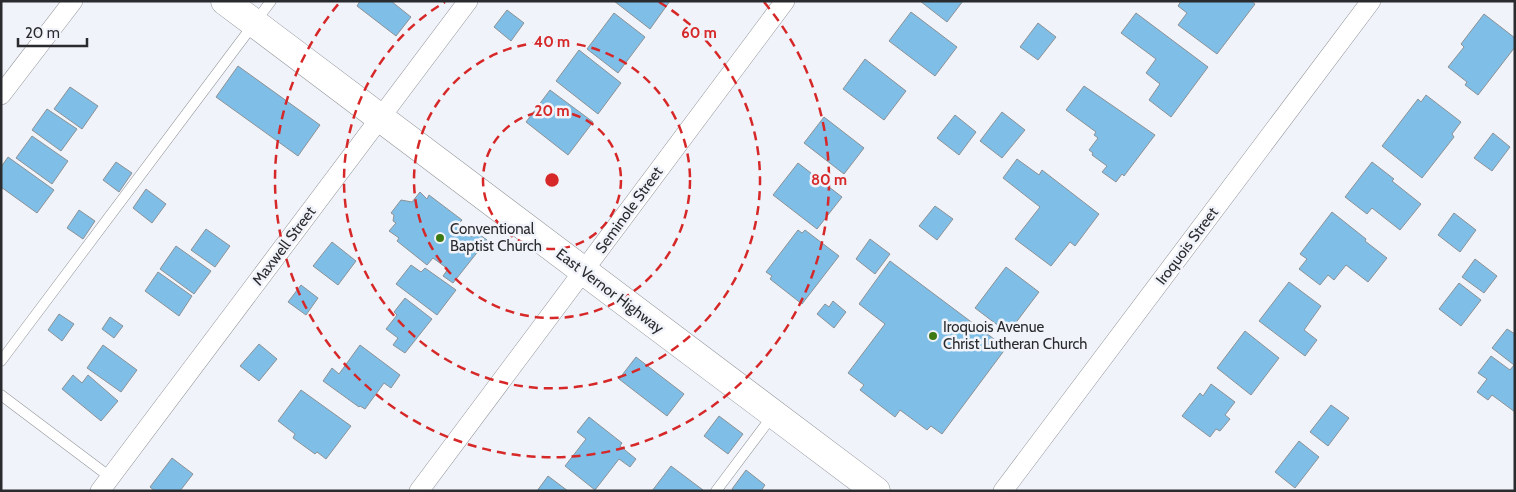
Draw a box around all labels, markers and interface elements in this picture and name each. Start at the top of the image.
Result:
scale bar [18,15,86,47]
text: 20 m [25,24,60,42]
text: 60 m [681,24,717,42]
text: 40 m [534,33,570,51]
text: 20 m [535,102,569,120]
street label: Seminole Street [592,163,666,257]
centre of rings [543,171,561,189]
text: 80 m [811,171,847,189]
street label: Maxwell Street [249,203,319,289]
street label: Iroquois Street [1152,204,1222,288]
place label: Conventional Baptist Church [450,220,542,255]
marker: Conventional Baptist Church [434,232,446,244]
street label: East Vernor Highway [553,245,668,338]
place label: Iroquois Avenue Christ Lutheran Church [943,318,1087,353]
marker: Iroquois Avenue Christ Lutheran Church [927,330,939,342]

